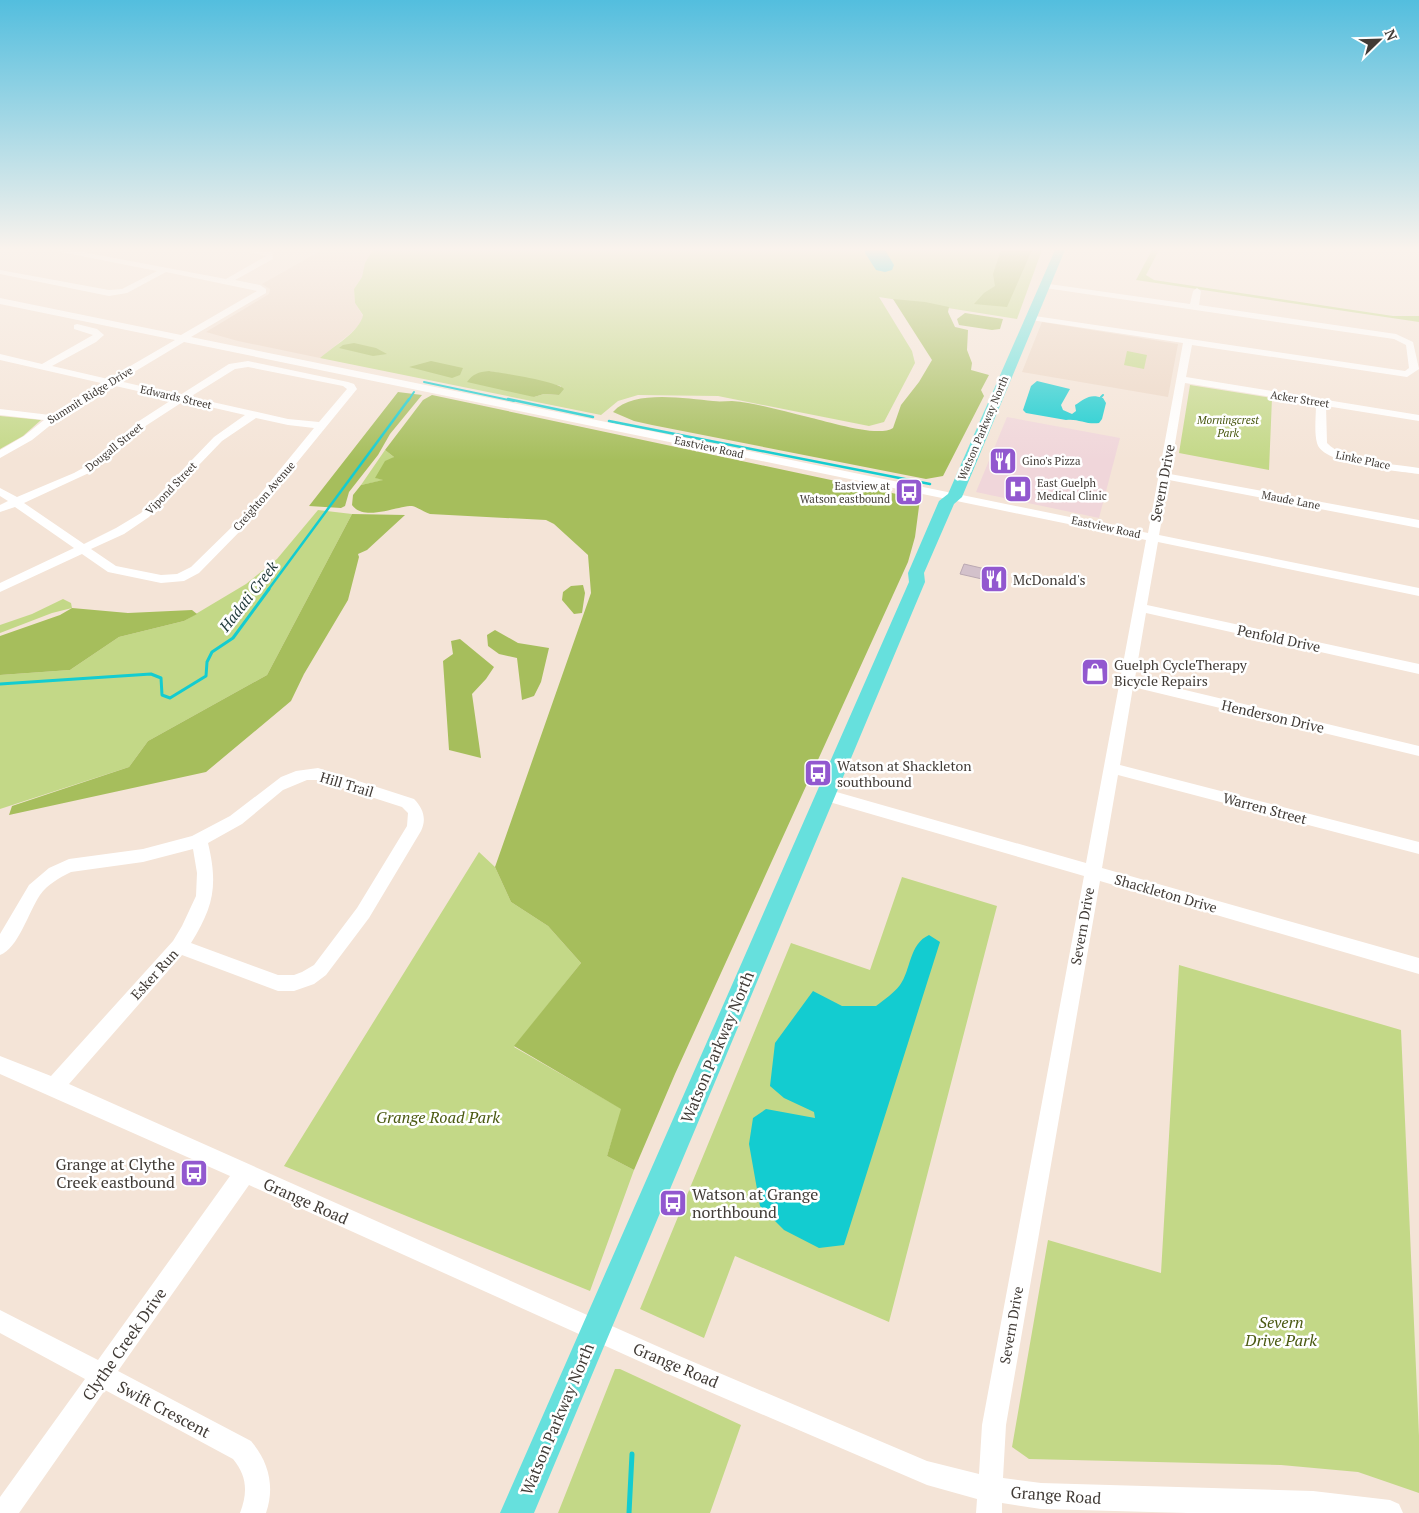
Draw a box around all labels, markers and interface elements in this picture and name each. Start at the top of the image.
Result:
north arrow [1354,15,1404,65]
text: N [1381,26,1402,44]
street label: Summit Ridge Drive [45,363,136,427]
street label: Watson Parkway North [955,373,1012,482]
street label: Edwards Street [139,382,213,412]
street label: Acker Street [1269,387,1331,411]
park label: Morningcrest Park [1196,413,1259,440]
street label: Dougall Street [82,419,146,475]
street label: Eastview Road [673,433,745,461]
street label: Severn Drive [1145,443,1179,523]
restaurant icon: Gino's Pizza [988,446,1018,476]
street label: Linke Place [1334,447,1392,473]
place label: Gino's Pizza [1022,454,1081,468]
street label: Creighton Avenue [230,458,298,534]
street label: Vipond Street [142,459,200,517]
hospital icon: East Guelph Medical Clinic [1003,474,1033,504]
place label: East Guelph Medical Clinic [1037,476,1107,503]
bus stop icon: Eastview at Watson eastbound [894,477,924,507]
place label: Eastview at Watson eastbound [800,479,890,506]
street label: Maude Lane [1261,487,1322,513]
street label: Eastview Road [1070,513,1142,541]
water label: Hadati Creek [214,556,282,636]
restaurant icon: McDonald's [979,564,1009,594]
place label: McDonald's [1013,570,1085,589]
street label: Penfold Drive [1236,620,1322,656]
place label: Guelph CycleTherapy Bicycle Repairs [1114,655,1248,690]
shop icon: Guelph CycleTherapy Bicycle Repairs [1080,657,1110,687]
street label: Henderson Drive [1220,695,1326,737]
place label: Watson at Shackleton southbound [837,756,972,791]
bus stop icon: Watson at Shackleton southbound [803,758,833,788]
street label: Hill Trail [318,767,376,801]
street label: Warren Street [1221,788,1310,829]
street label: Shackleton Drive [1113,869,1219,917]
street label: Severn Drive [1066,886,1098,966]
street label: Esker Run [126,944,182,1004]
street label: Watson Parkway North [675,967,759,1126]
park label: Grange Road Park [376,1106,500,1128]
place label: Grange at Clythe Creek eastbound [55,1153,175,1193]
bus stop icon: Grange at Clythe Creek eastbound [179,1158,209,1188]
street label: Grange Road [260,1172,352,1230]
place label: Watson at Grange northbound [692,1183,818,1223]
bus stop icon: Watson at Grange northbound [658,1188,688,1218]
street label: Clythe Creek Drive [77,1283,171,1405]
street label: Severn Drive [995,1285,1027,1365]
park label: Severn Drive Park [1244,1311,1317,1351]
street label: Grange Road [630,1337,722,1393]
street label: Watson Parkway North [515,1339,599,1498]
street label: Swift Crescent [114,1375,214,1443]
street label: Grange Road [1010,1481,1102,1509]

